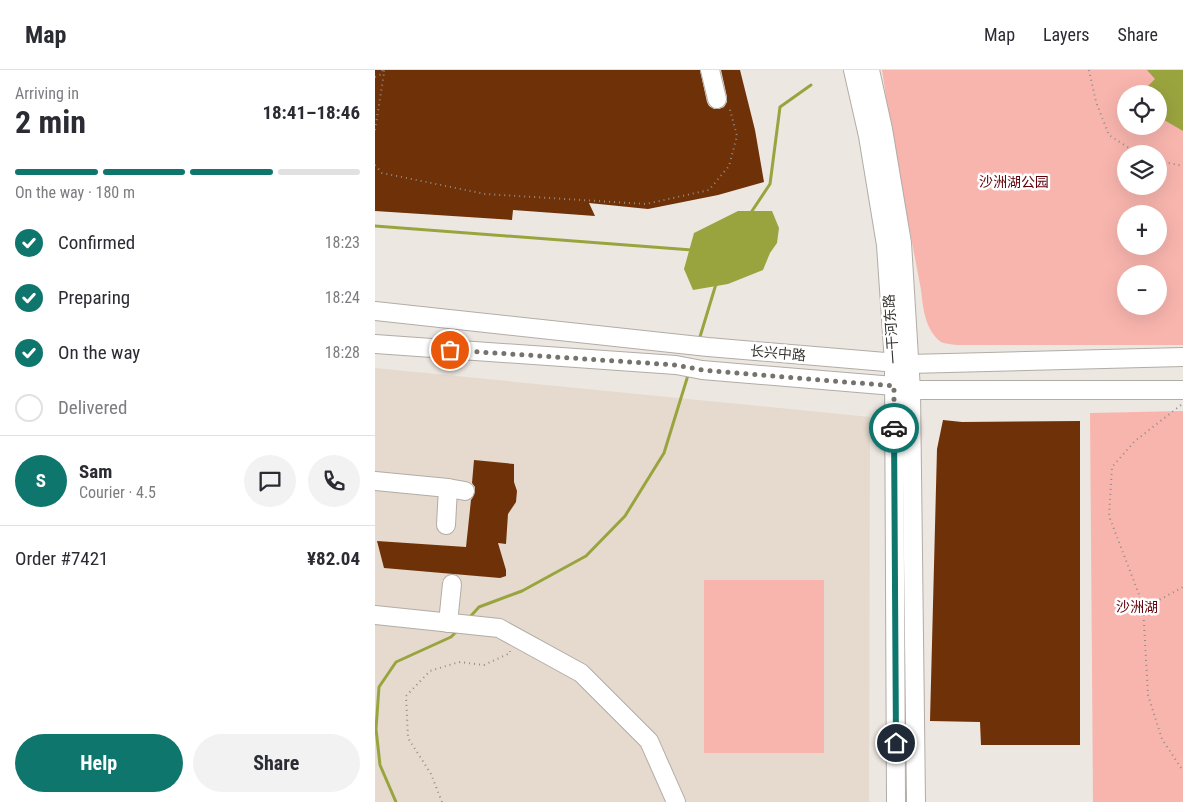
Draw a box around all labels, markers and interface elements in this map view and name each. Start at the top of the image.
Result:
text: Map [25,21,66,49]
text: Map [984,24,1015,45]
text: Layers [1043,24,1090,45]
text: Share [1118,24,1158,45]
text: Arriving in [15,84,79,103]
map controls [1117,85,1167,315]
button: locate [1117,85,1167,135]
text: 18:41–18:46 [262,101,360,124]
text: 2 min [15,103,86,141]
button: layers [1117,145,1167,195]
park label: 沙洲湖公园 [979,174,1049,190]
text: On the way · 180 m [15,183,135,202]
button: + [1117,205,1167,255]
icon: check [15,229,43,257]
text: Confirmed [58,231,135,254]
text: 18:23 [325,233,360,252]
button: − [1117,265,1167,315]
icon: check [15,284,43,312]
text: Preparing [58,286,130,309]
text: 18:24 [325,288,360,307]
street label: 一干河东路 [881,294,901,364]
pin [429,329,471,371]
icon: bag [436,336,464,364]
icon: check [15,339,43,367]
text: On the way [58,341,140,364]
text: 18:28 [325,343,360,362]
street label: 长兴中路 [749,343,807,363]
text: Delivered [58,396,127,419]
courier [869,403,919,453]
icon: car [880,414,908,442]
button: chat [244,455,296,507]
button: phone [308,455,360,507]
text: Sam [79,460,112,483]
text: S [36,469,46,492]
text: Courier · 4.5 [79,483,156,502]
text: Order #7421 [15,547,108,570]
text: ¥82.04 [307,547,360,570]
park label: 沙洲湖 [1116,599,1158,615]
pin [875,722,917,764]
icon: home [882,729,910,757]
button: Help [15,734,183,792]
button: Share [193,734,360,792]

